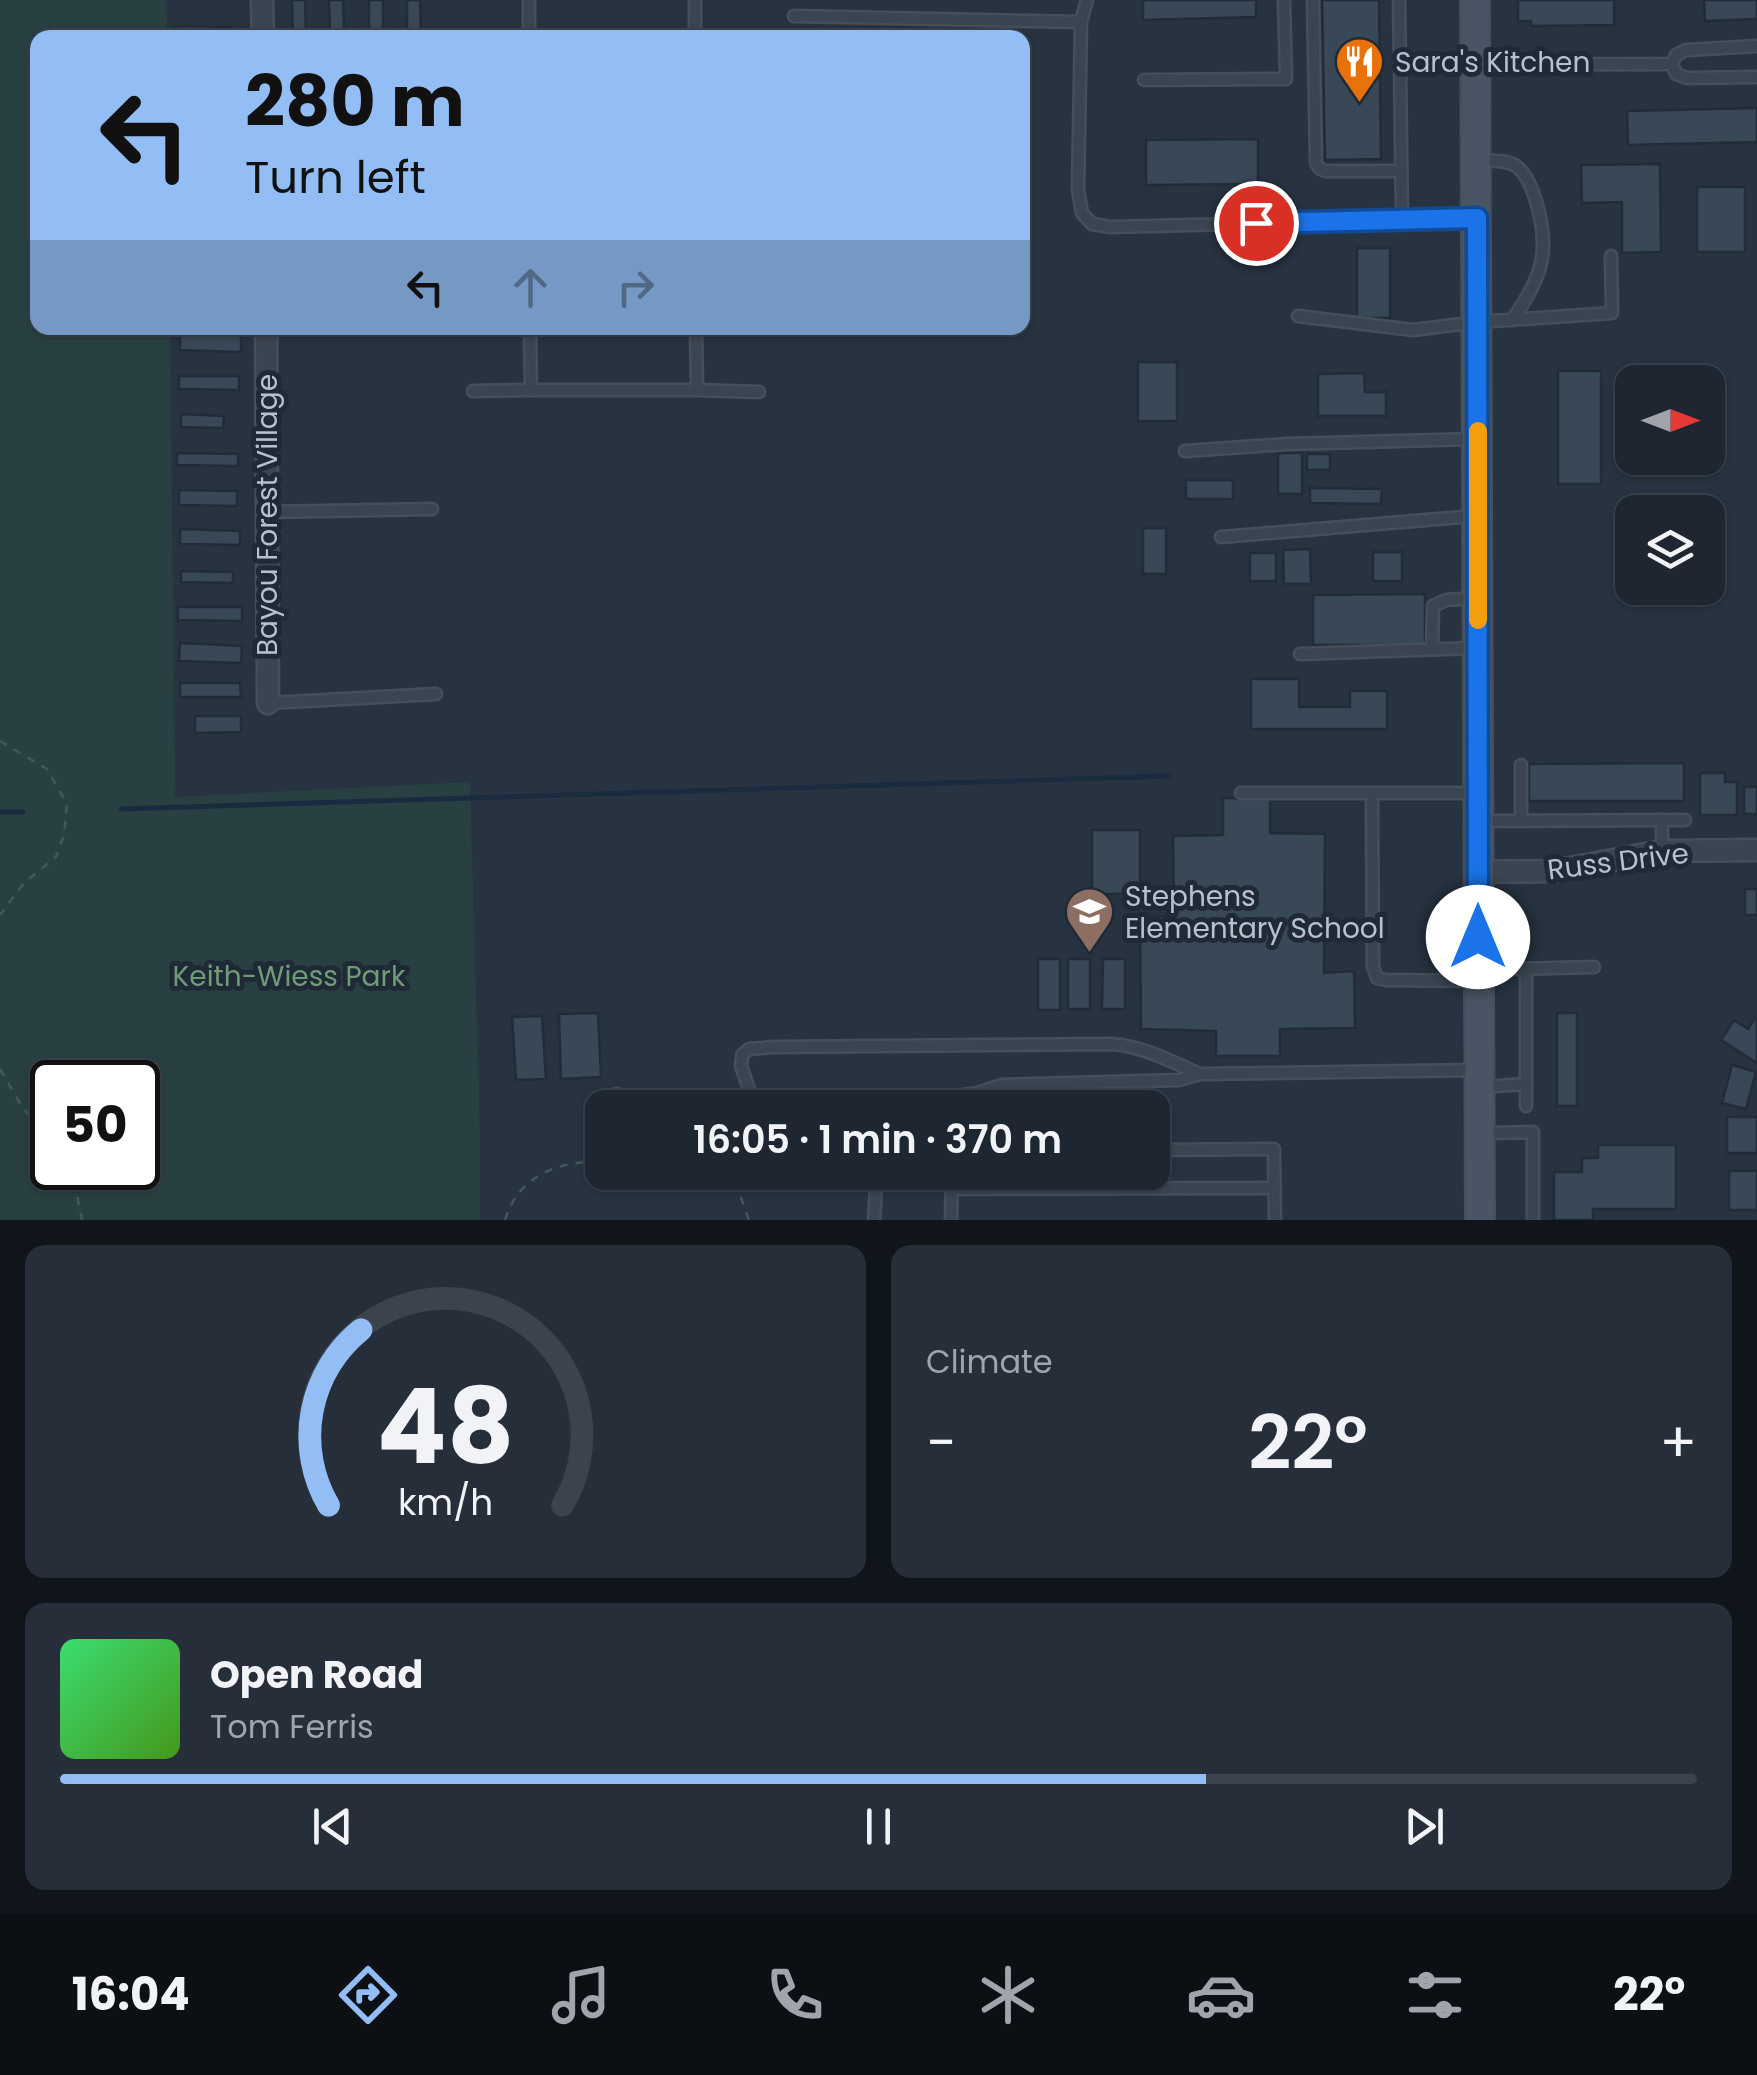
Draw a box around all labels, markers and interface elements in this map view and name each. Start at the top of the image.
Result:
restaurant icon: Sara's Kitchen [1334,36,1386,104]
place label: Sara's Kitchen [1395,43,1590,82]
text: 280 m [245,52,465,151]
icon: left [80,70,210,200]
text: Turn left [245,146,426,209]
pin [1214,181,1299,266]
icon: arrive [1229,196,1284,251]
icon: left [398,260,453,315]
icon: ahead [503,260,558,315]
icon: right [608,260,663,315]
north arrow [1615,365,1725,475]
map controls [1615,365,1725,605]
street label: Bayou Forest Village [248,374,287,656]
button: layers [1615,495,1725,605]
street label: Russ Drive [1545,833,1691,889]
place label: Stephens Elementary School [1125,877,1385,948]
position arrow [1426,885,1530,989]
school or university icon: Stephens Elementary School [1064,886,1116,954]
park label: Keith-Wiess Park [173,957,406,996]
speed limit sign: 50 [30,1060,160,1190]
text: 16:05 · 1 min · 370 m [693,1113,1062,1166]
text: Climate [926,1339,1053,1384]
text: 48 [377,1354,514,1499]
text: 22° [1248,1390,1368,1495]
text: − [926,1404,956,1481]
text: + [1659,1404,1697,1481]
text: km/h [398,1477,493,1528]
text: Open Road [210,1648,423,1701]
text: Tom Ferris [210,1704,374,1749]
icon: previous [305,1799,360,1854]
icon: pause [851,1799,906,1854]
icon: next [1397,1799,1452,1854]
icon: directions [333,1960,403,2030]
icon: music [546,1960,616,2030]
icon: phone [760,1960,830,2030]
icon: climate [973,1960,1043,2030]
icon: car [1186,1960,1256,2030]
icon: filters [1400,1960,1470,2030]
text: 16:04 [72,1963,190,2026]
text: 22° [1613,1963,1685,2026]

